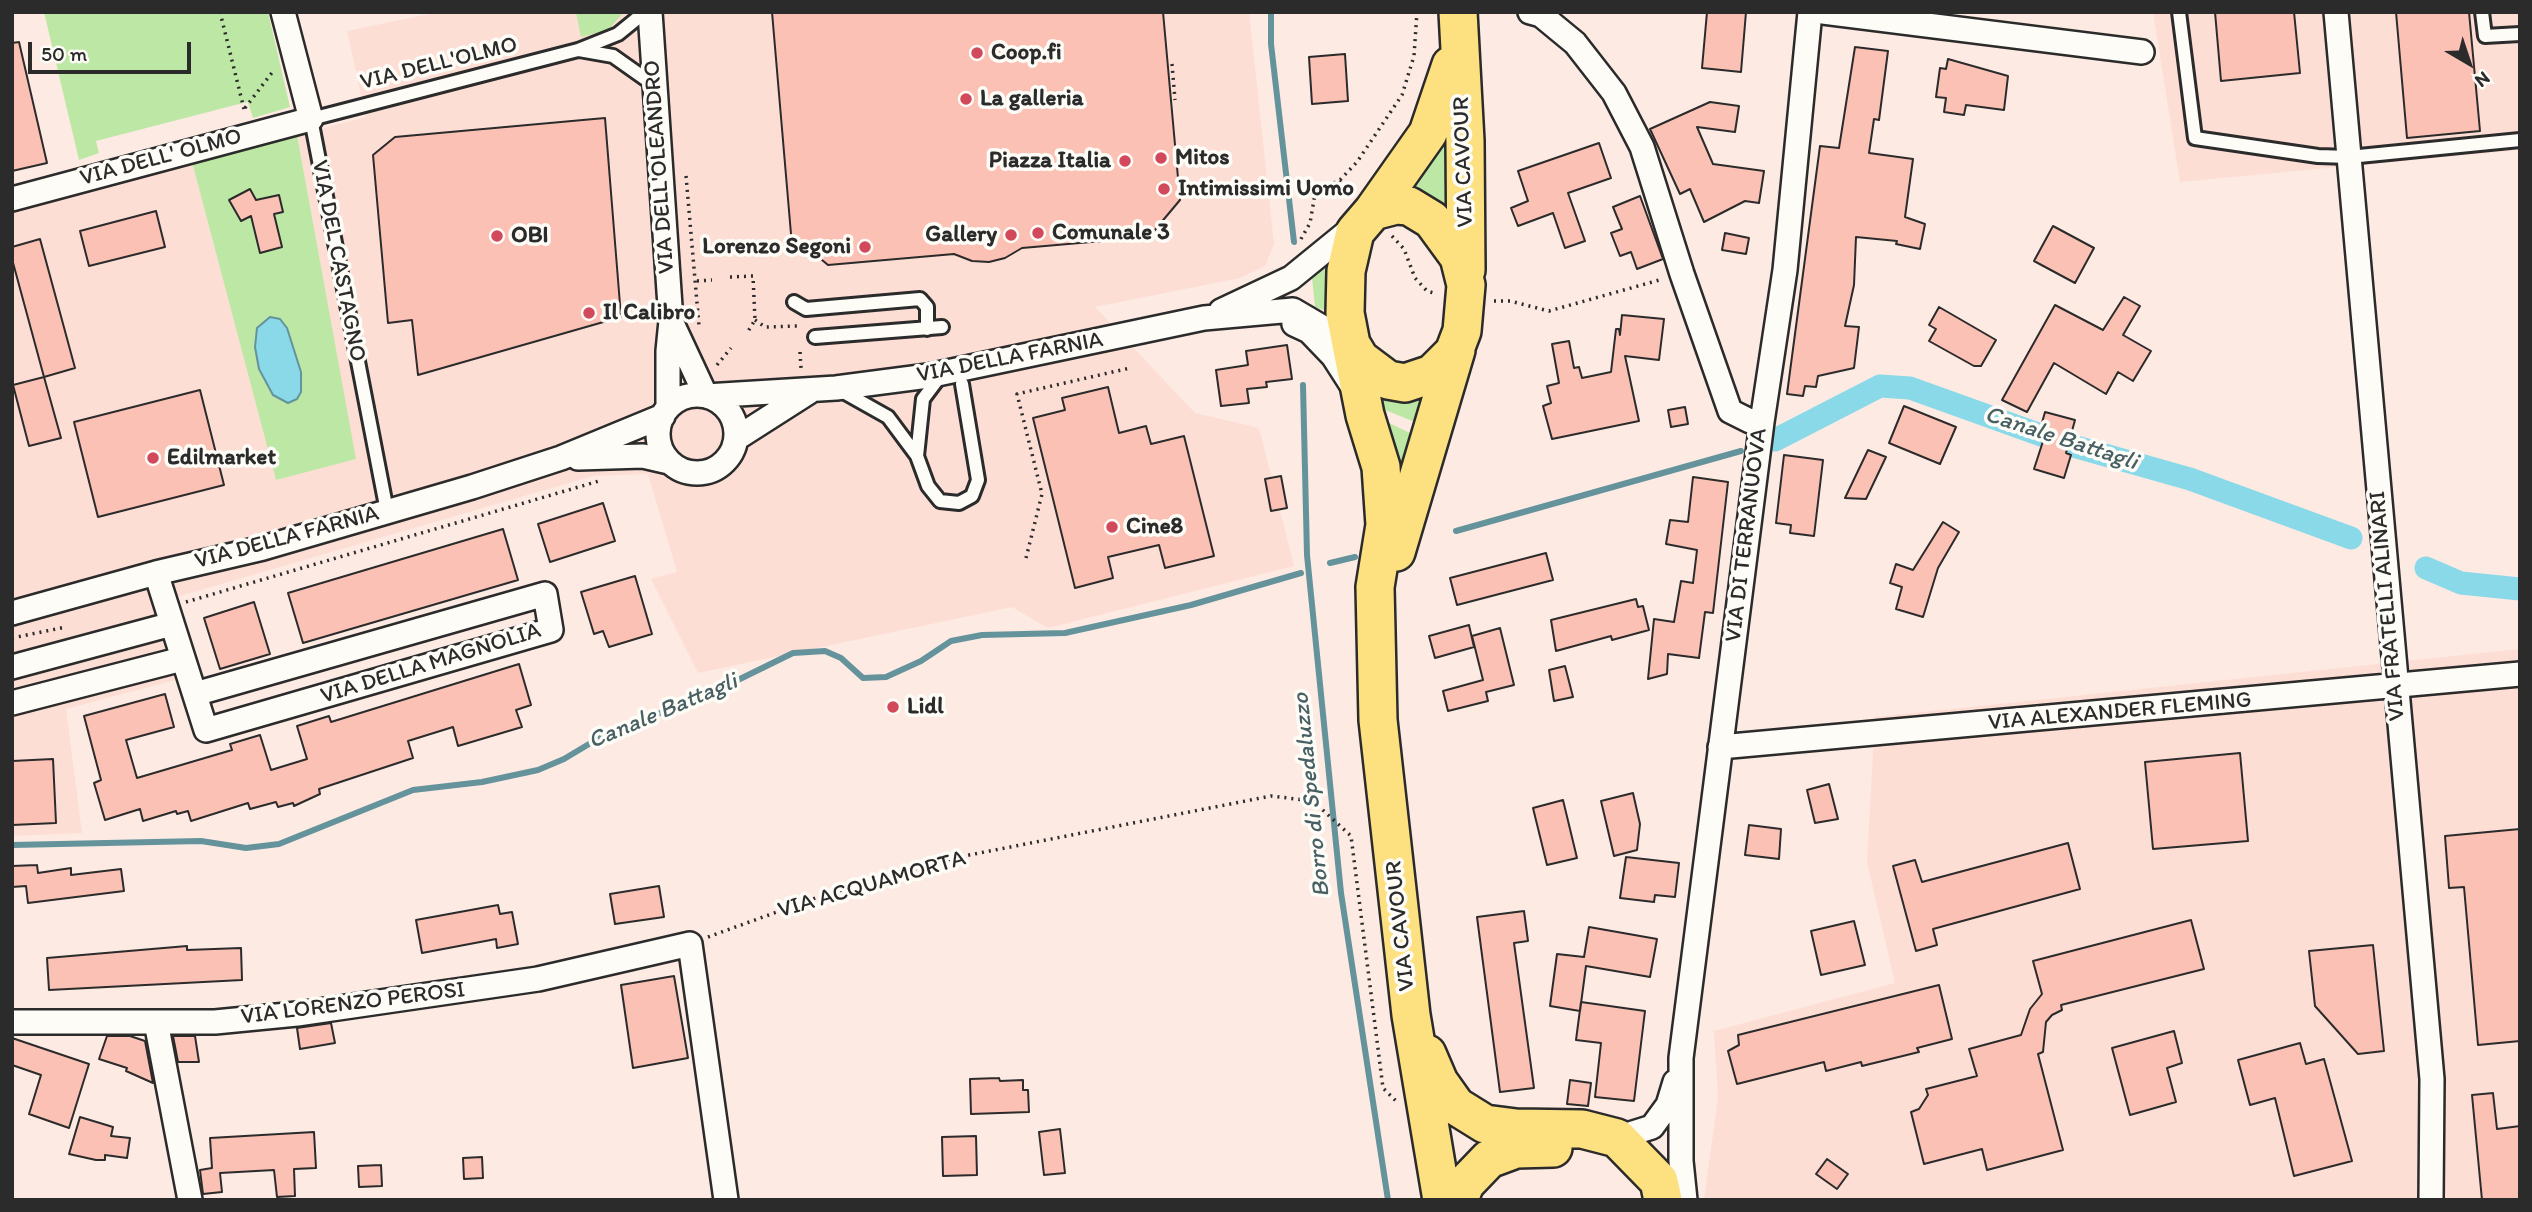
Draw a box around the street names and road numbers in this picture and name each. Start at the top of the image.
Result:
street label: VIA DELL'OLMO [358,31,520,97]
street label: VIA DELL'OLEANDRO [639,59,681,275]
street label: VIA CAVOUR [1448,96,1480,228]
street label: VIA DELL' OLMO [77,123,245,193]
street label: VIA DEL CASTAGNO [305,158,371,364]
street label: VIA DELLA FARNIA [914,326,1106,390]
street label: VIA DI TERRANUOVA [1720,426,1774,644]
street label: VIA FRATELLI ALINARI [2364,490,2412,722]
street label: VIA DELLA FARNIA [192,500,382,576]
street label: VIA DELLA MAGNOLIA [318,617,544,711]
street label: VIA ALEXANDER FLEMING [1987,687,2253,737]
street label: VIA ACQUAMORTA [775,845,969,925]
street label: VIA CAVOUR [1380,859,1422,993]
street label: VIA LORENZO PEROSI [239,977,467,1031]

